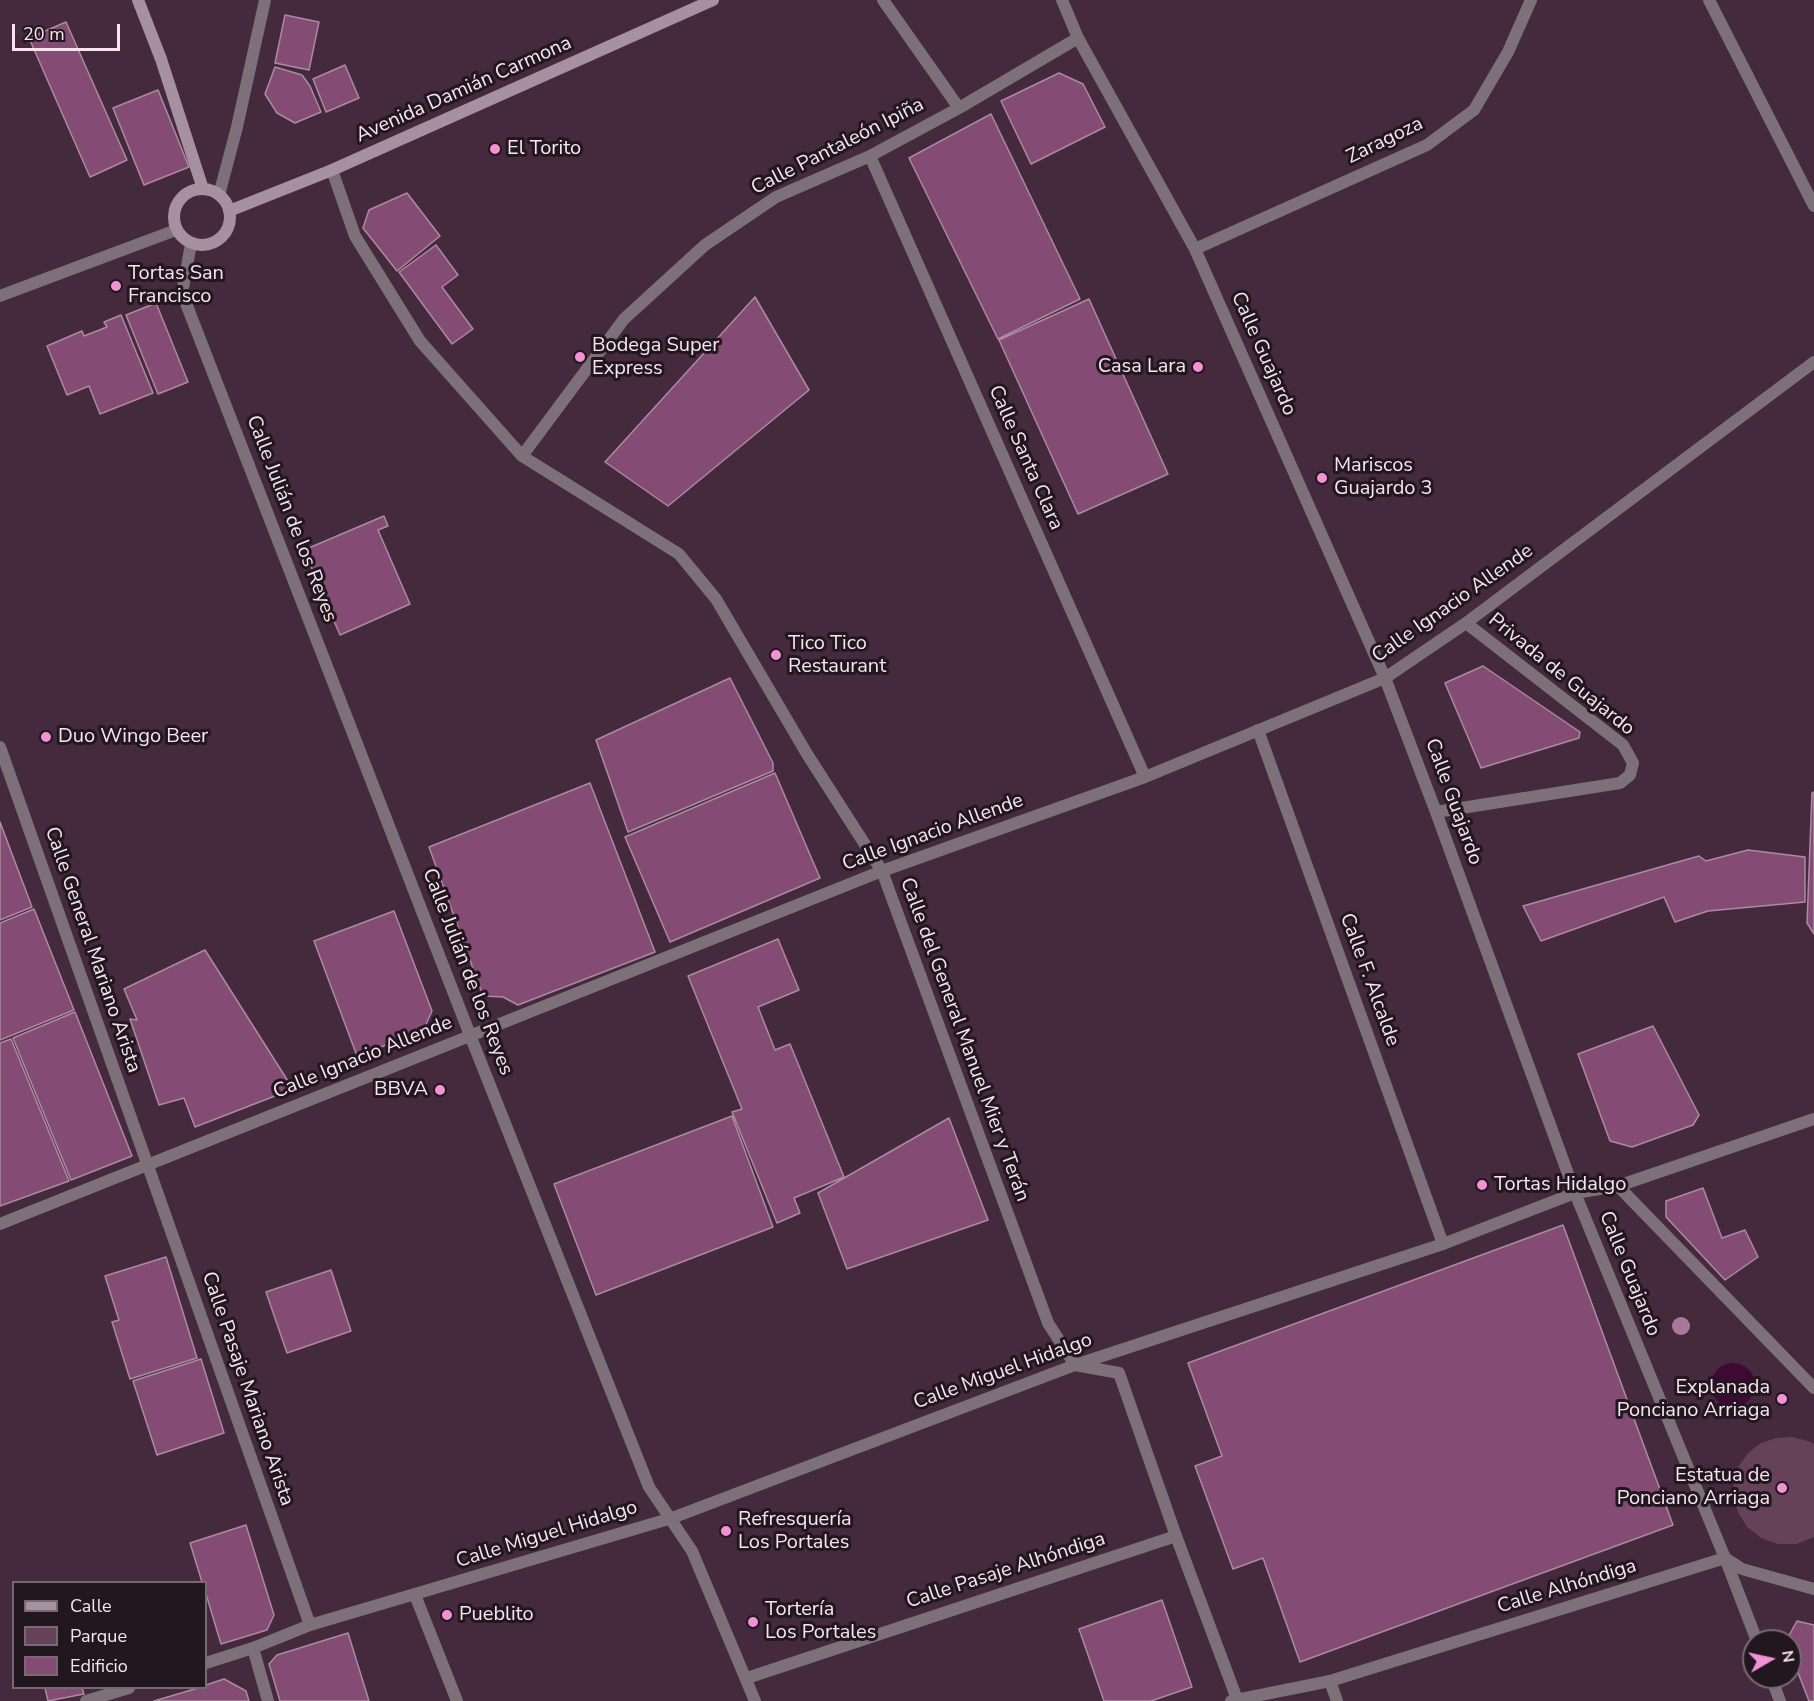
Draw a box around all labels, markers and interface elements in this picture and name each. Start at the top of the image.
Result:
scale bar [15,12,123,50]
text: 20 m [23,22,65,46]
street label: Avenida Damián Carmona [352,32,576,148]
street label: Calle Pantaleón Ipiña [748,93,928,201]
street label: Zaragoza [1343,112,1427,170]
place label: El Torito [507,137,581,161]
marker: El Torito [488,142,502,156]
place label: Tortas San Francisco [128,262,224,309]
marker: Tortas San Francisco [109,279,123,293]
street label: Calle Guajardo [1225,288,1301,420]
place label: Bodega Super Express [592,334,719,381]
marker: Bodega Super Express [573,350,587,364]
place label: Casa Lara [1098,355,1186,379]
marker: Casa Lara [1191,360,1205,374]
street label: Calle Santa Clara [982,382,1068,534]
street label: Calle Julián de los Reyes [240,412,342,626]
place label: Mariscos Guajardo 3 [1334,454,1433,501]
marker: Mariscos Guajardo 3 [1315,471,1329,485]
street label: Calle Ignacio Allende [1368,539,1538,669]
street label: Privada de Guajardo [1483,609,1639,741]
place label: Tico Tico Restaurant [788,632,886,679]
marker: Tico Tico Restaurant [769,648,783,662]
place label: Duo Wingo Beer [58,725,208,749]
marker: Duo Wingo Beer [39,730,53,744]
street label: Calle Guajardo [1419,736,1487,868]
street label: Calle Ignacio Allende [839,789,1027,877]
street label: Calle General Mariano Arista [39,824,145,1076]
street label: Calle Julián de los Reyes [416,865,518,1079]
street label: Calle del General Manuel Mier y Terán [894,875,1034,1205]
street label: Calle F. Alcalde [1334,910,1404,1050]
street label: Calle Ignacio Allende [270,1011,456,1105]
place label: BBVA [374,1078,428,1102]
marker: BBVA [433,1083,447,1097]
place label: Tortas Hidalgo [1494,1173,1626,1197]
marker: Tortas Hidalgo [1475,1178,1489,1192]
street label: Calle Guajardo [1593,1208,1665,1340]
street label: Calle Pasaje Mariano Arista [196,1269,298,1509]
street label: Calle Miguel Hidalgo [910,1329,1096,1415]
place label: Explanada Ponciano Arriaga [1617,1376,1770,1423]
marker: Explanada Ponciano Arriaga [1775,1392,1789,1406]
place label: Estatua de Ponciano Arriaga [1617,1464,1770,1511]
marker: Estatua de Ponciano Arriaga [1775,1481,1789,1495]
street label: Calle Miguel Hidalgo [453,1496,641,1574]
place label: Refresquería Los Portales [738,1508,852,1555]
marker: Refresquería Los Portales [719,1524,733,1538]
street label: Calle Pasaje Alhóndiga [904,1527,1108,1615]
street label: Calle Alhóndiga [1495,1554,1639,1620]
legend [12,1581,207,1689]
text: Calle [70,1594,112,1618]
place label: Tortería Los Portales [765,1598,876,1645]
place label: Pueblito [459,1603,534,1627]
marker: Pueblito [440,1608,454,1622]
marker: Tortería Los Portales [746,1615,760,1629]
text: Parque [70,1624,127,1648]
north arrow [1742,1629,1802,1689]
text: N [1776,1649,1800,1664]
text: Edificio [70,1654,128,1678]

